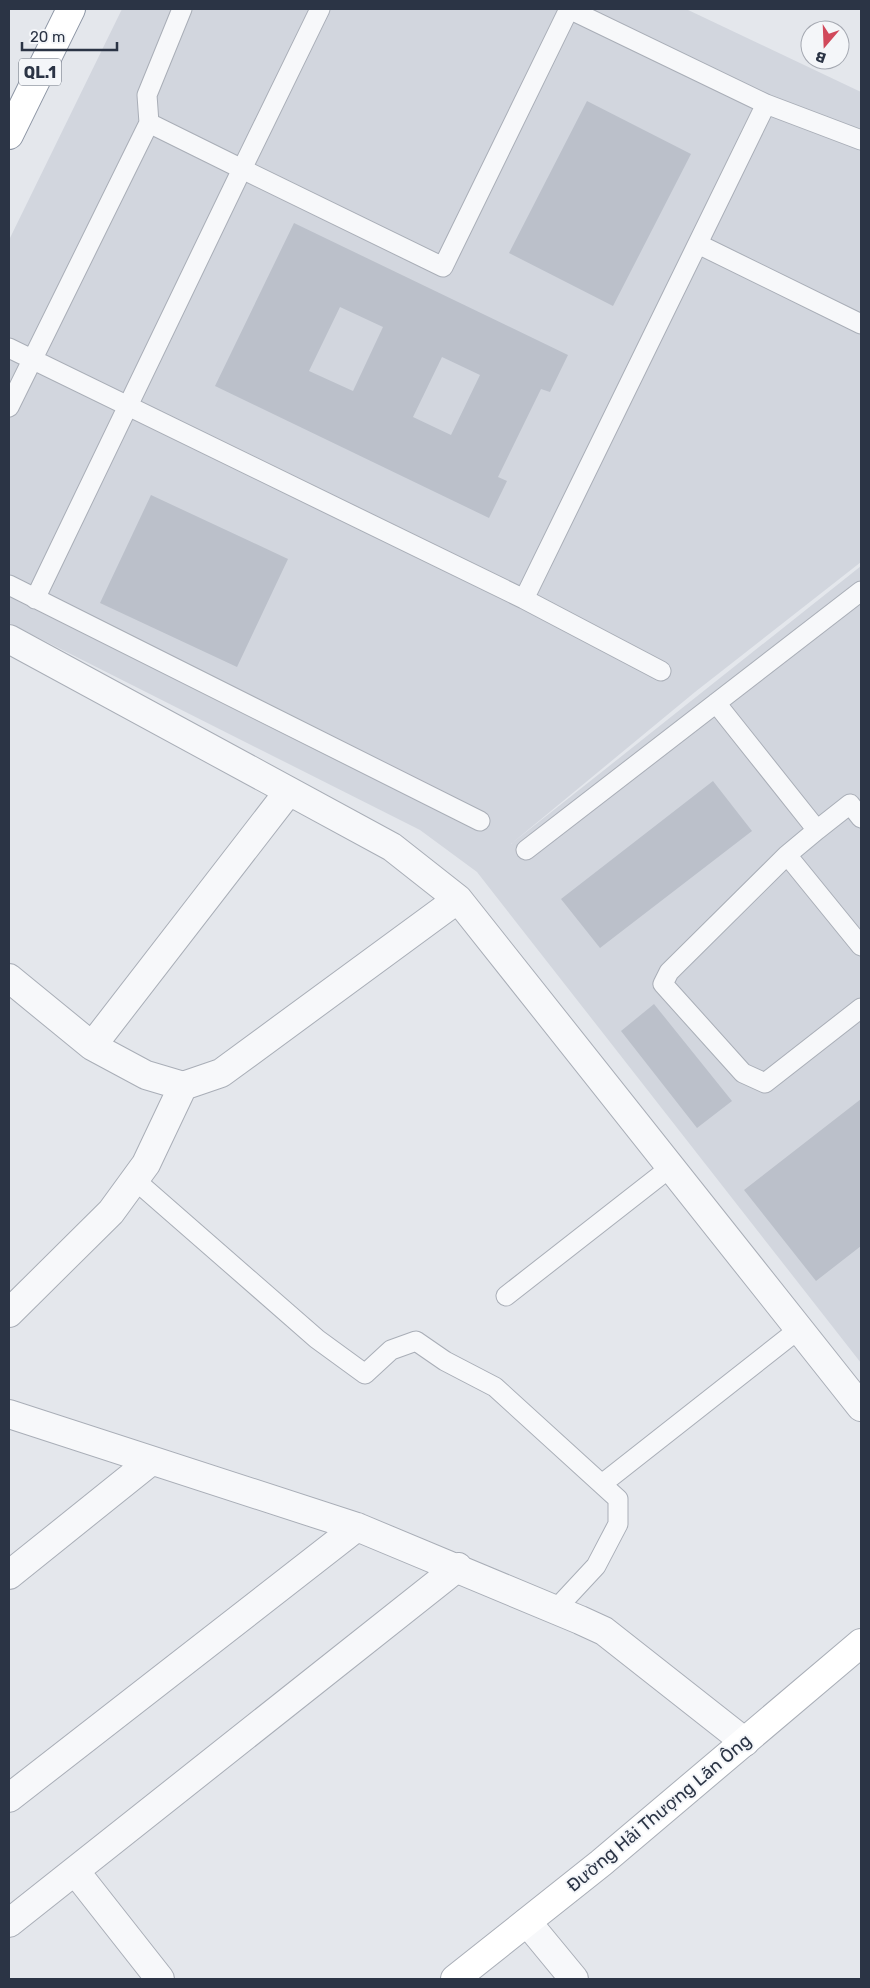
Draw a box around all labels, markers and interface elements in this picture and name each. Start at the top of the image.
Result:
scale bar [22,20,118,52]
north arrow [800,20,850,70]
text: 20 m [30,28,65,46]
text: B [813,47,828,66]
road number: QL.1 [19,58,61,86]
street label: Đường Hải Thượng Lãn Ông [562,1729,756,1897]

